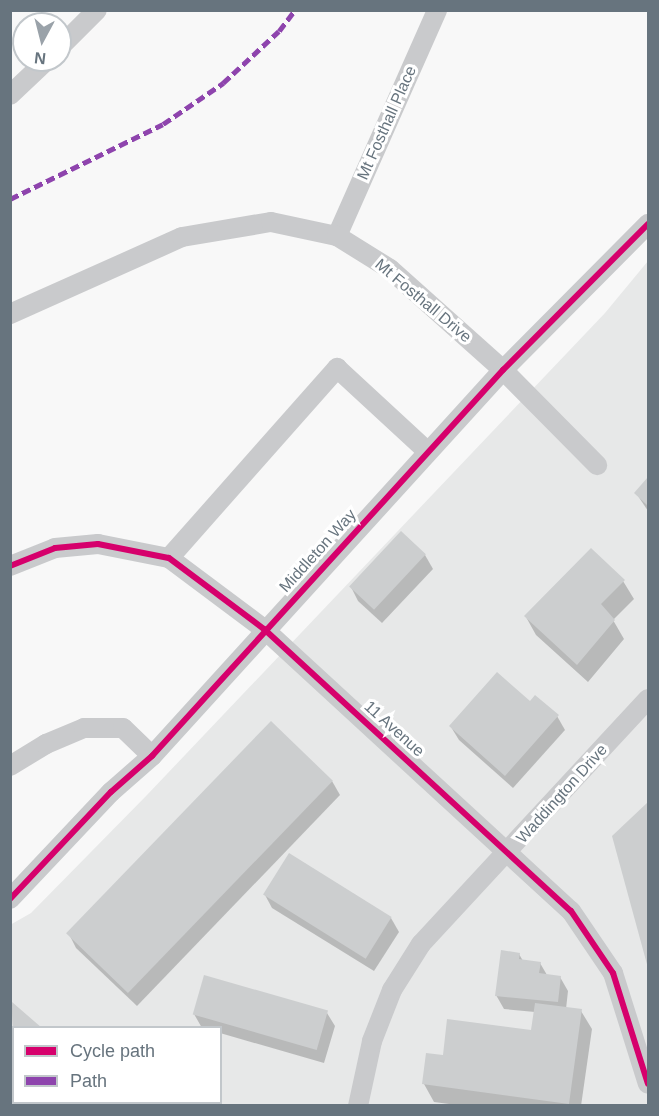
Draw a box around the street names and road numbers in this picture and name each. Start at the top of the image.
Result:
street label: Mt Fosthall Place [353,63,421,183]
street label: Mt Fosthall Drive [371,255,475,347]
street label: Middleton Way [276,505,360,597]
street label: 11 Avenue [360,697,428,761]
street label: Waddington Drive [513,741,611,847]

